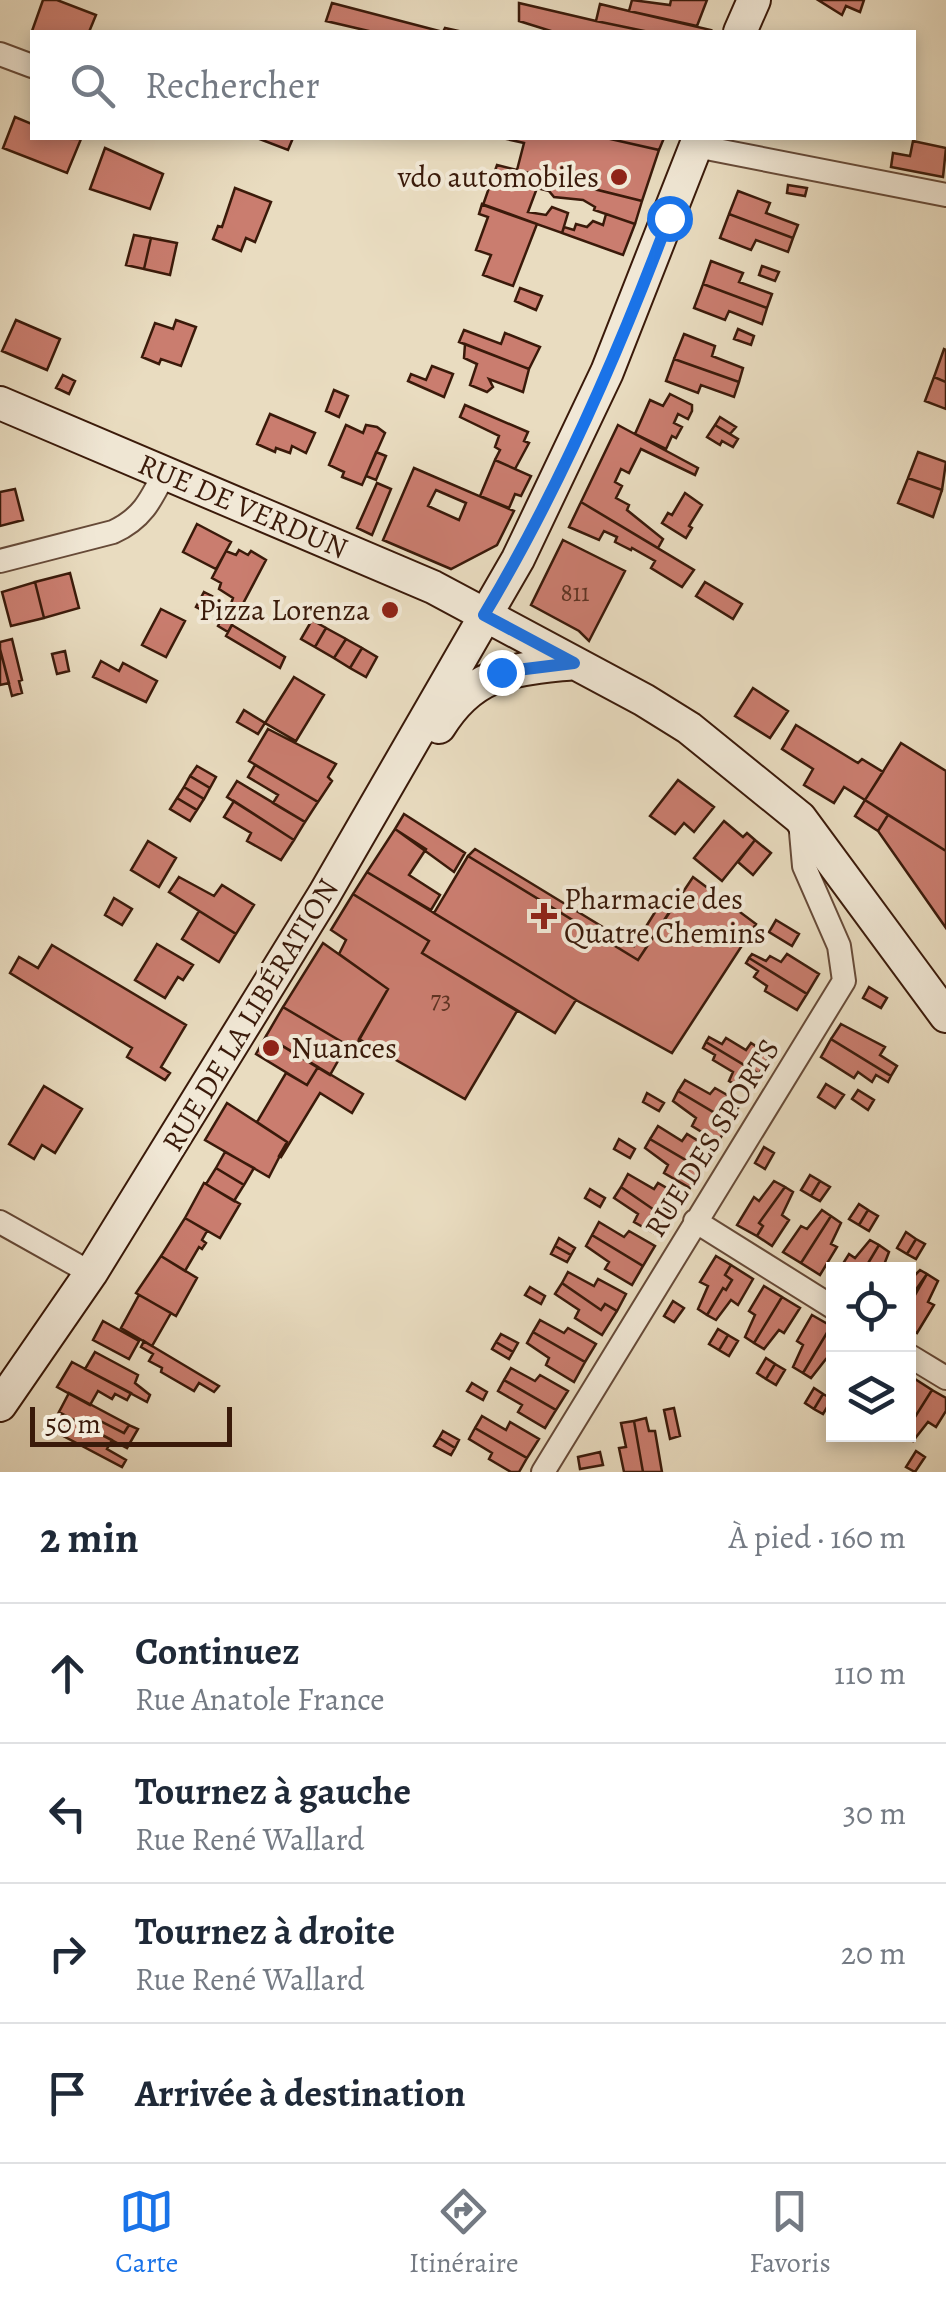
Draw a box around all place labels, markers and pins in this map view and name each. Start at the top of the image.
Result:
place label: vdo automobiles [397,157,599,197]
marker: vdo automobiles [608,166,630,188]
place label: Pizza Lorenza [199,590,370,630]
marker: Pizza Lorenza [379,599,401,621]
place label: Pharmacie des Quatre Chemins [564,879,766,953]
marker: Pharmacie des Quatre Chemins [533,905,555,927]
place label: Nuances [291,1028,397,1068]
marker: Nuances [260,1037,282,1059]

